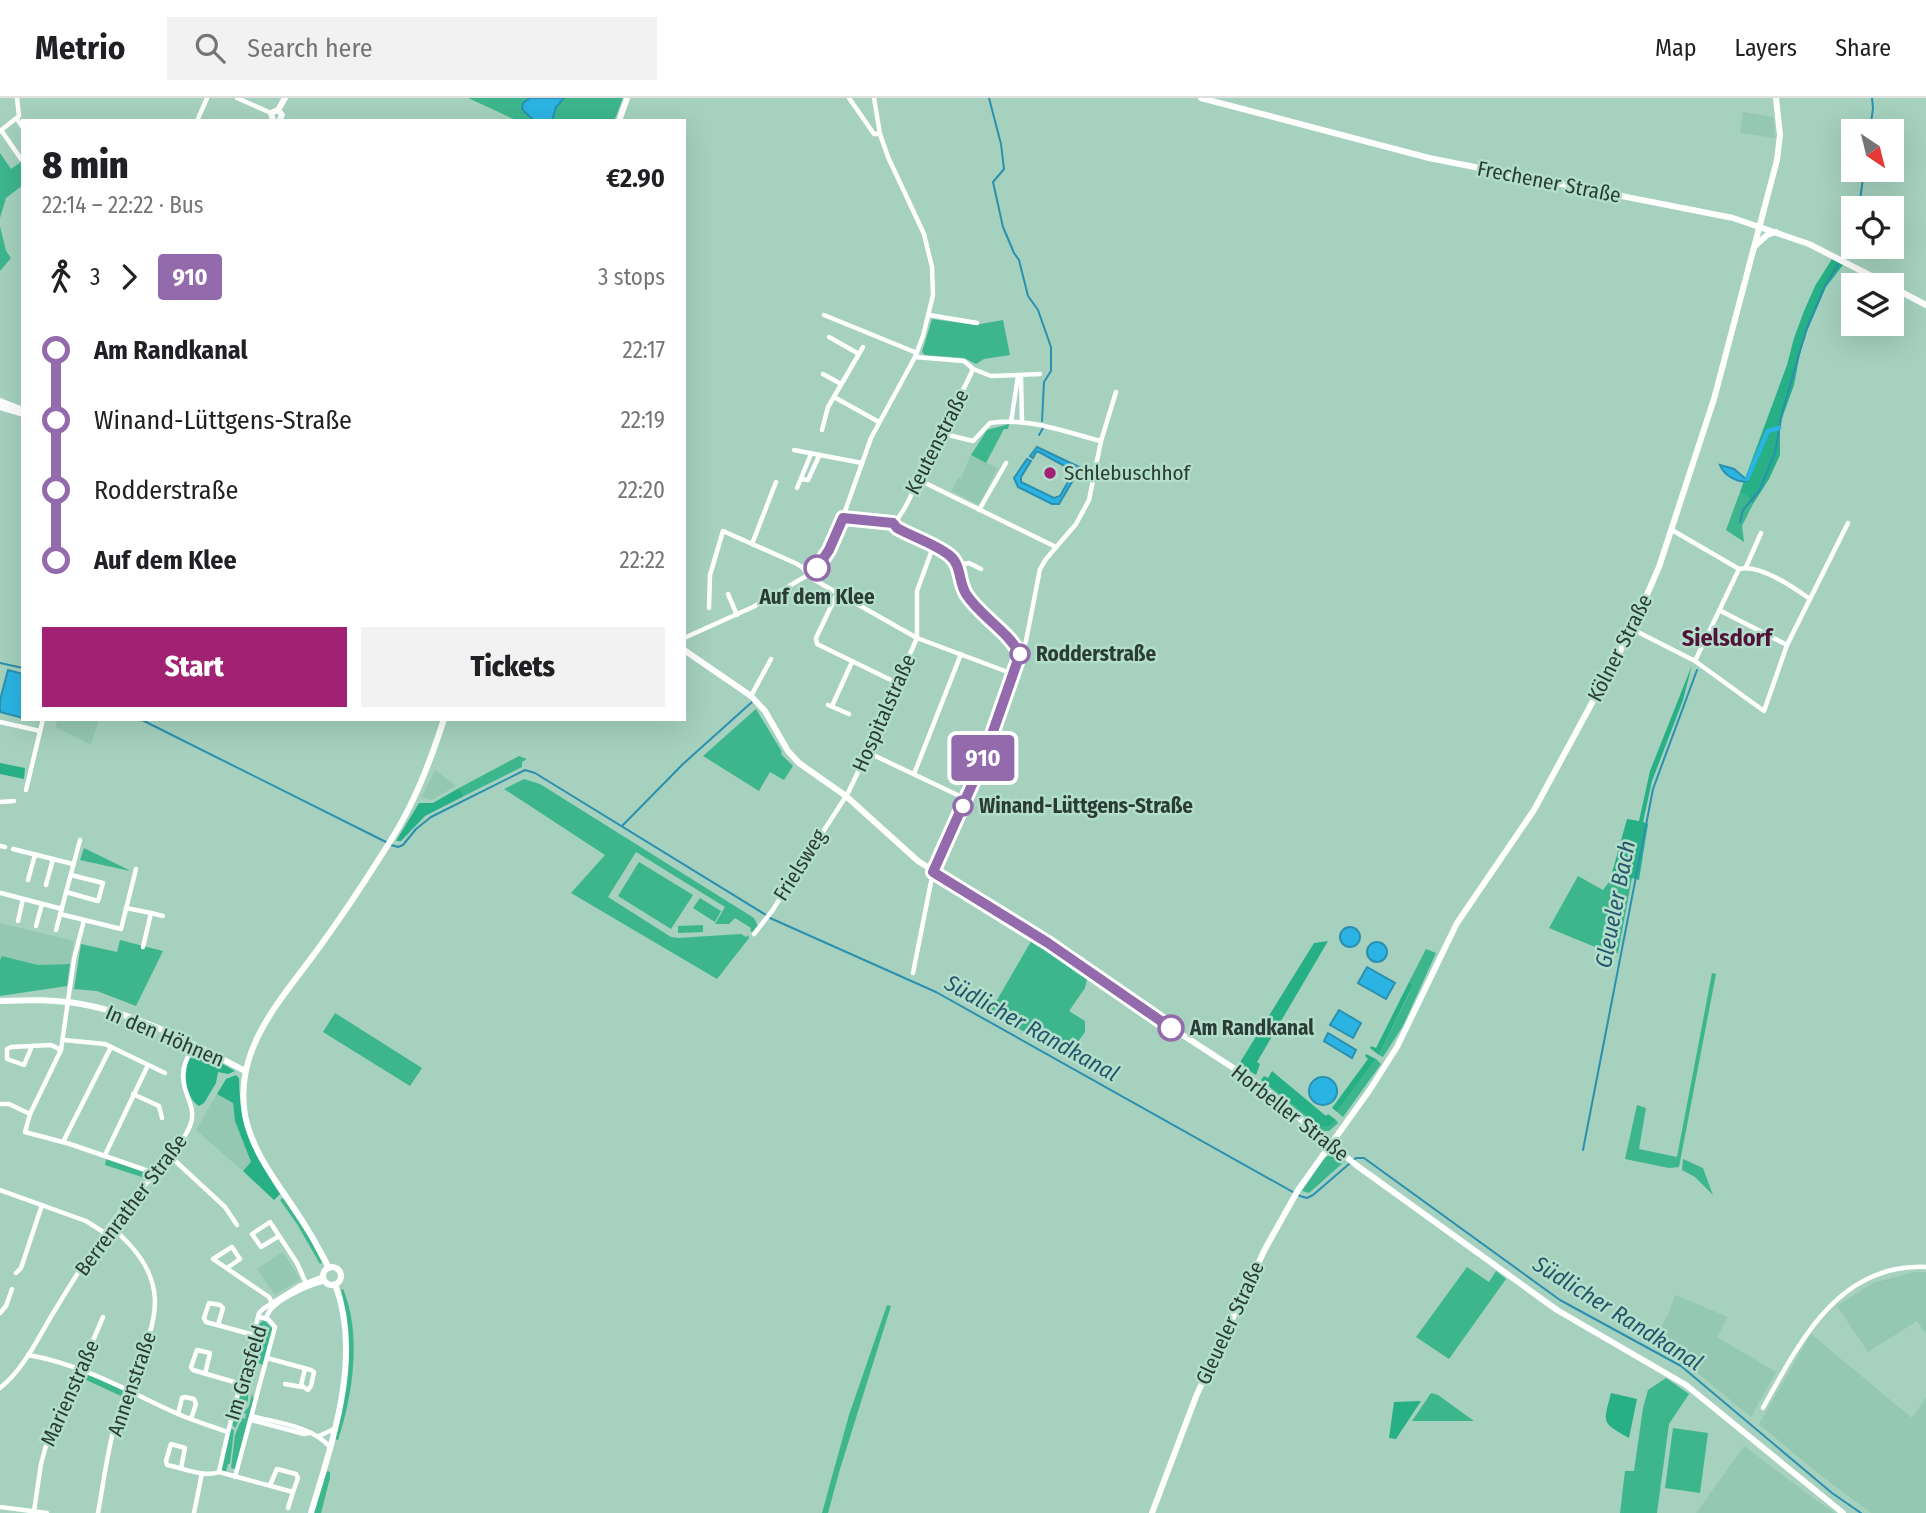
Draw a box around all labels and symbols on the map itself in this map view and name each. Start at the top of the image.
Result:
north arrow [1841,119,1904,182]
street label: Frechener Straße [1475,155,1623,209]
street label: Keutenstraße [899,385,975,499]
place label: Schlebuschhof [1064,460,1192,486]
marker: Schlebuschhof [1042,465,1058,481]
marker: Auf dem Klee [804,555,830,581]
place label: Auf dem Klee [758,584,875,610]
street label: Kölner Straße [1582,590,1658,706]
district label: Sielsdorf [1682,624,1774,652]
place label: Rodderstraße [1036,641,1156,667]
marker: Rodderstraße [1010,644,1030,664]
street label: Hospitalstraße [847,650,921,776]
line badge: 910 [943,735,1023,781]
place label: Winand-Lüttgens-Straße [979,793,1193,819]
marker: Winand-Lüttgens-Straße [953,796,973,816]
street label: Frielsweg [768,824,832,906]
water label: Gleueler Bach [1589,838,1641,970]
water label: Südlicher Randkanal [939,968,1124,1087]
street label: In den Höhnen [102,999,228,1073]
marker: Am Randkanal [1158,1015,1184,1041]
place label: Am Randkanal [1189,1015,1314,1041]
street label: Horbeller Straße [1226,1059,1354,1167]
street label: Berrenrather Straße [69,1129,193,1281]
water label: Südlicher Randkanal [1527,1249,1708,1376]
street label: Gleueler Straße [1190,1257,1270,1389]
street label: Im Grasfeld [219,1322,273,1424]
street label: Annenstraße [102,1328,162,1440]
street label: Marienstraße [35,1336,105,1450]

